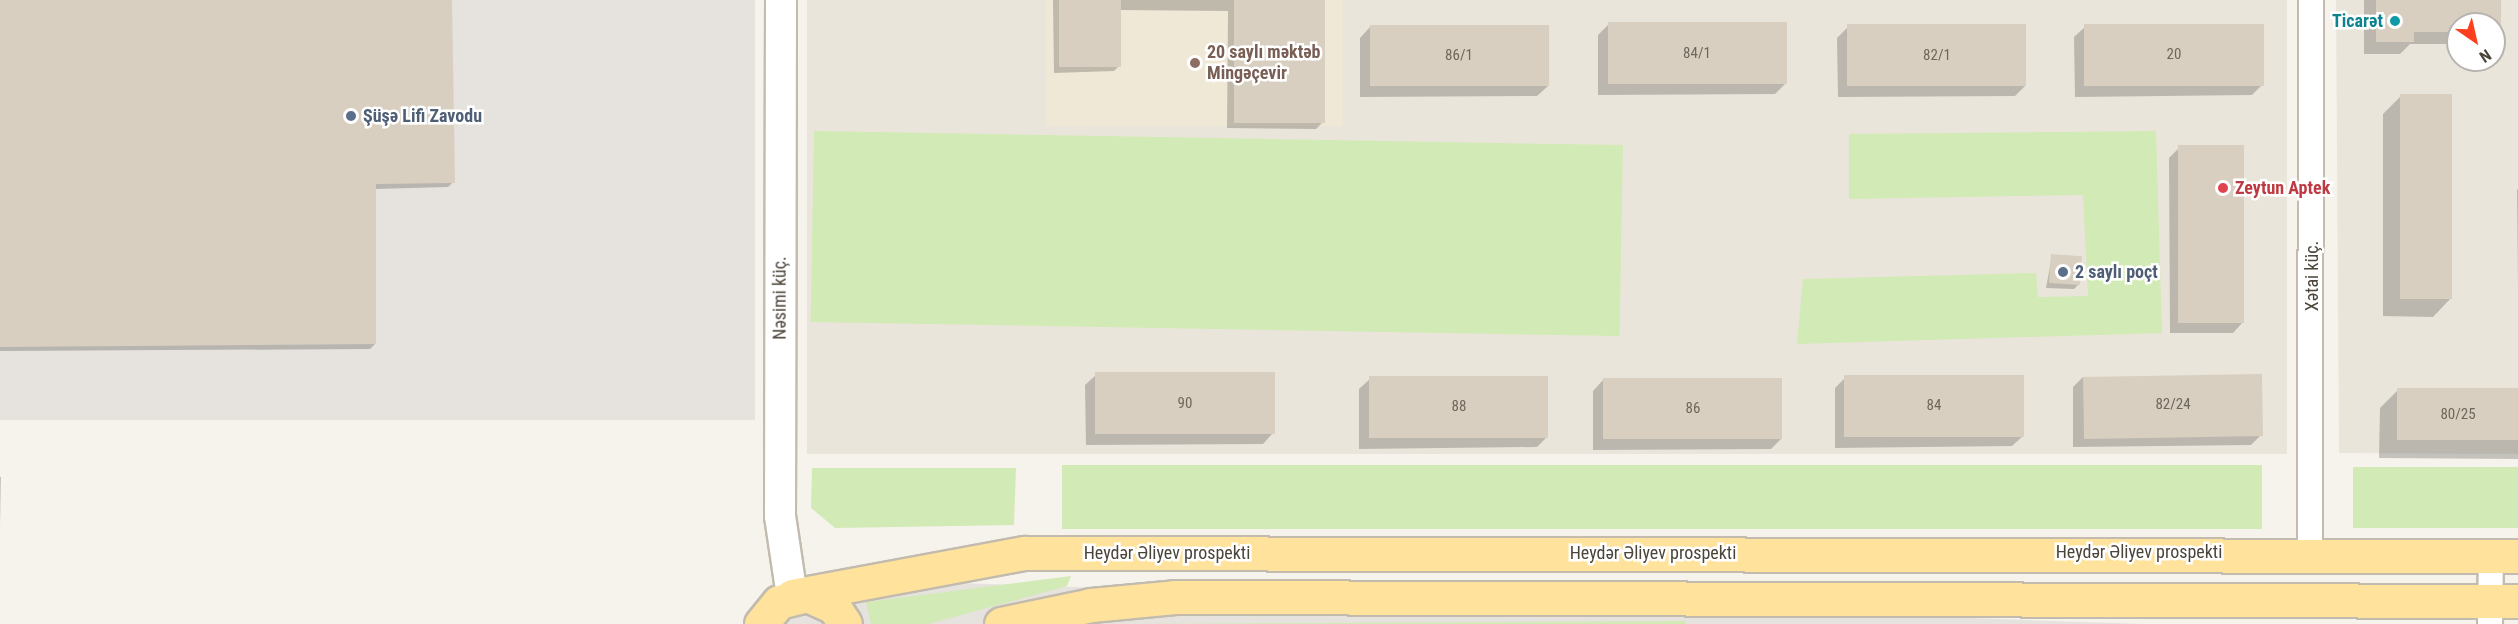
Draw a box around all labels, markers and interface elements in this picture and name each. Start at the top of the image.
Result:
place label: Ticarət [2332,10,2383,32]
north arrow [2446,12,2506,72]
marker: Ticarət [2388,14,2402,28]
place label: 20 saylı məktəb Mingəçevir [1207,42,1321,84]
house number: 84/1 [1683,45,1711,63]
text: N [2476,45,2495,66]
house number: 20 [2167,46,2181,64]
house number: 86/1 [1445,47,1473,65]
house number: 82/1 [1923,47,1951,65]
marker: 20 saylı məktəb Mingəçevir [1188,56,1202,70]
place label: Şüşə Lifi Zavodu [363,105,482,127]
marker: Şüşə Lifi Zavodu [344,109,358,123]
place label: Zeytun Aptek [2235,177,2330,199]
marker: Zeytun Aptek [2216,181,2230,195]
street label: Xətai küç. [2301,241,2323,311]
street label: Nəsimi küç. [769,256,791,340]
place label: 2 saylı poçt [2075,261,2158,283]
marker: 2 saylı poçt [2056,265,2070,279]
house number: 90 [1178,395,1192,413]
house number: 82/24 [2155,396,2191,414]
house number: 84 [1927,397,1941,415]
house number: 88 [1452,398,1466,416]
house number: 86 [1686,400,1700,418]
house number: 80/25 [2440,406,2476,424]
street label: Heydər Əliyev prospekti [2056,541,2222,563]
street label: Heydər Əliyev prospekti [1084,542,1250,564]
street label: Heydər Əliyev prospekti [1570,542,1736,564]

